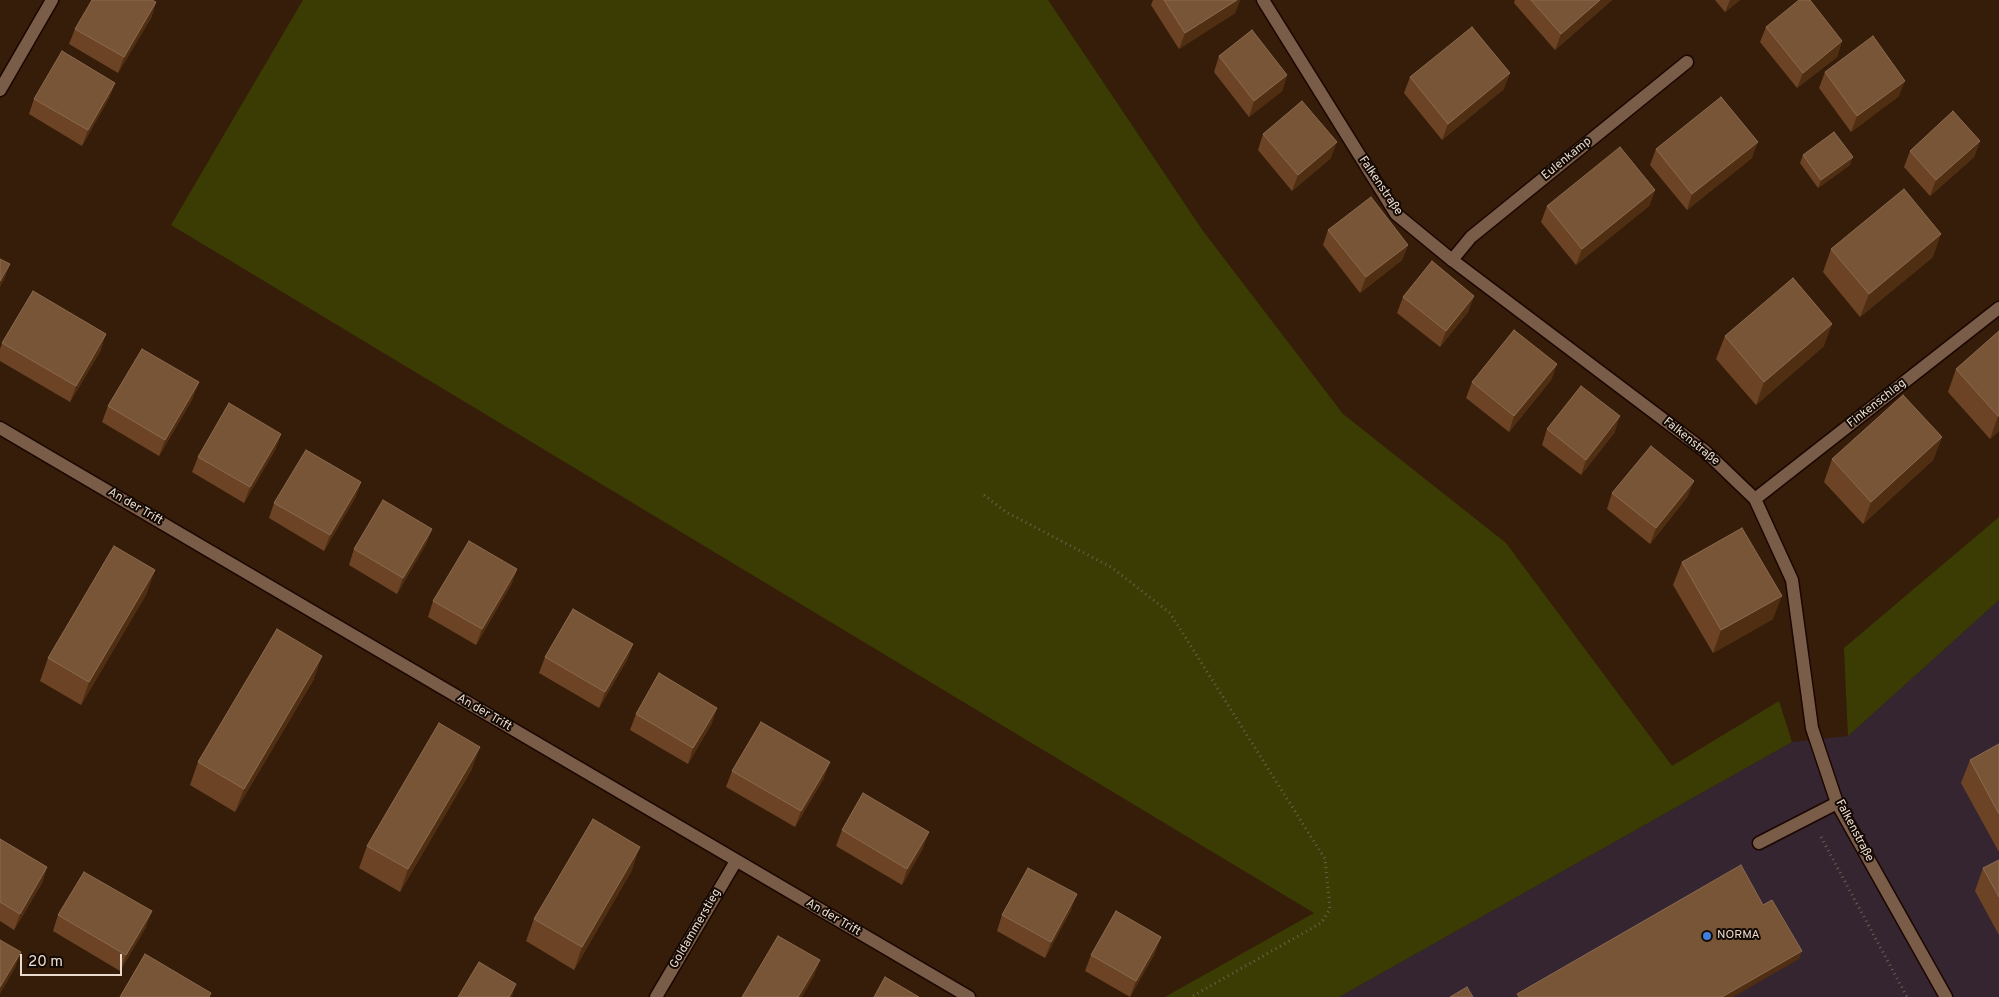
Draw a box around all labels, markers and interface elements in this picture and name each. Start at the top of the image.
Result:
street label: Eulenkamp [1539,135,1595,183]
street label: Falkenstraße [1355,154,1405,218]
street label: Finkenschlag [1845,377,1909,431]
street label: Falkenstraße [1660,415,1722,469]
street label: An der Trift [105,486,165,528]
street label: An der Trift [454,692,514,734]
street label: Falkenstraße [1832,798,1876,864]
street label: Goldammerstieg [667,887,725,971]
street label: An der Trift [803,897,863,939]
place label: NORMA [1717,929,1760,943]
marker: NORMA [1701,930,1713,942]
scale bar [22,944,125,976]
text: 20 m [28,953,63,972]

